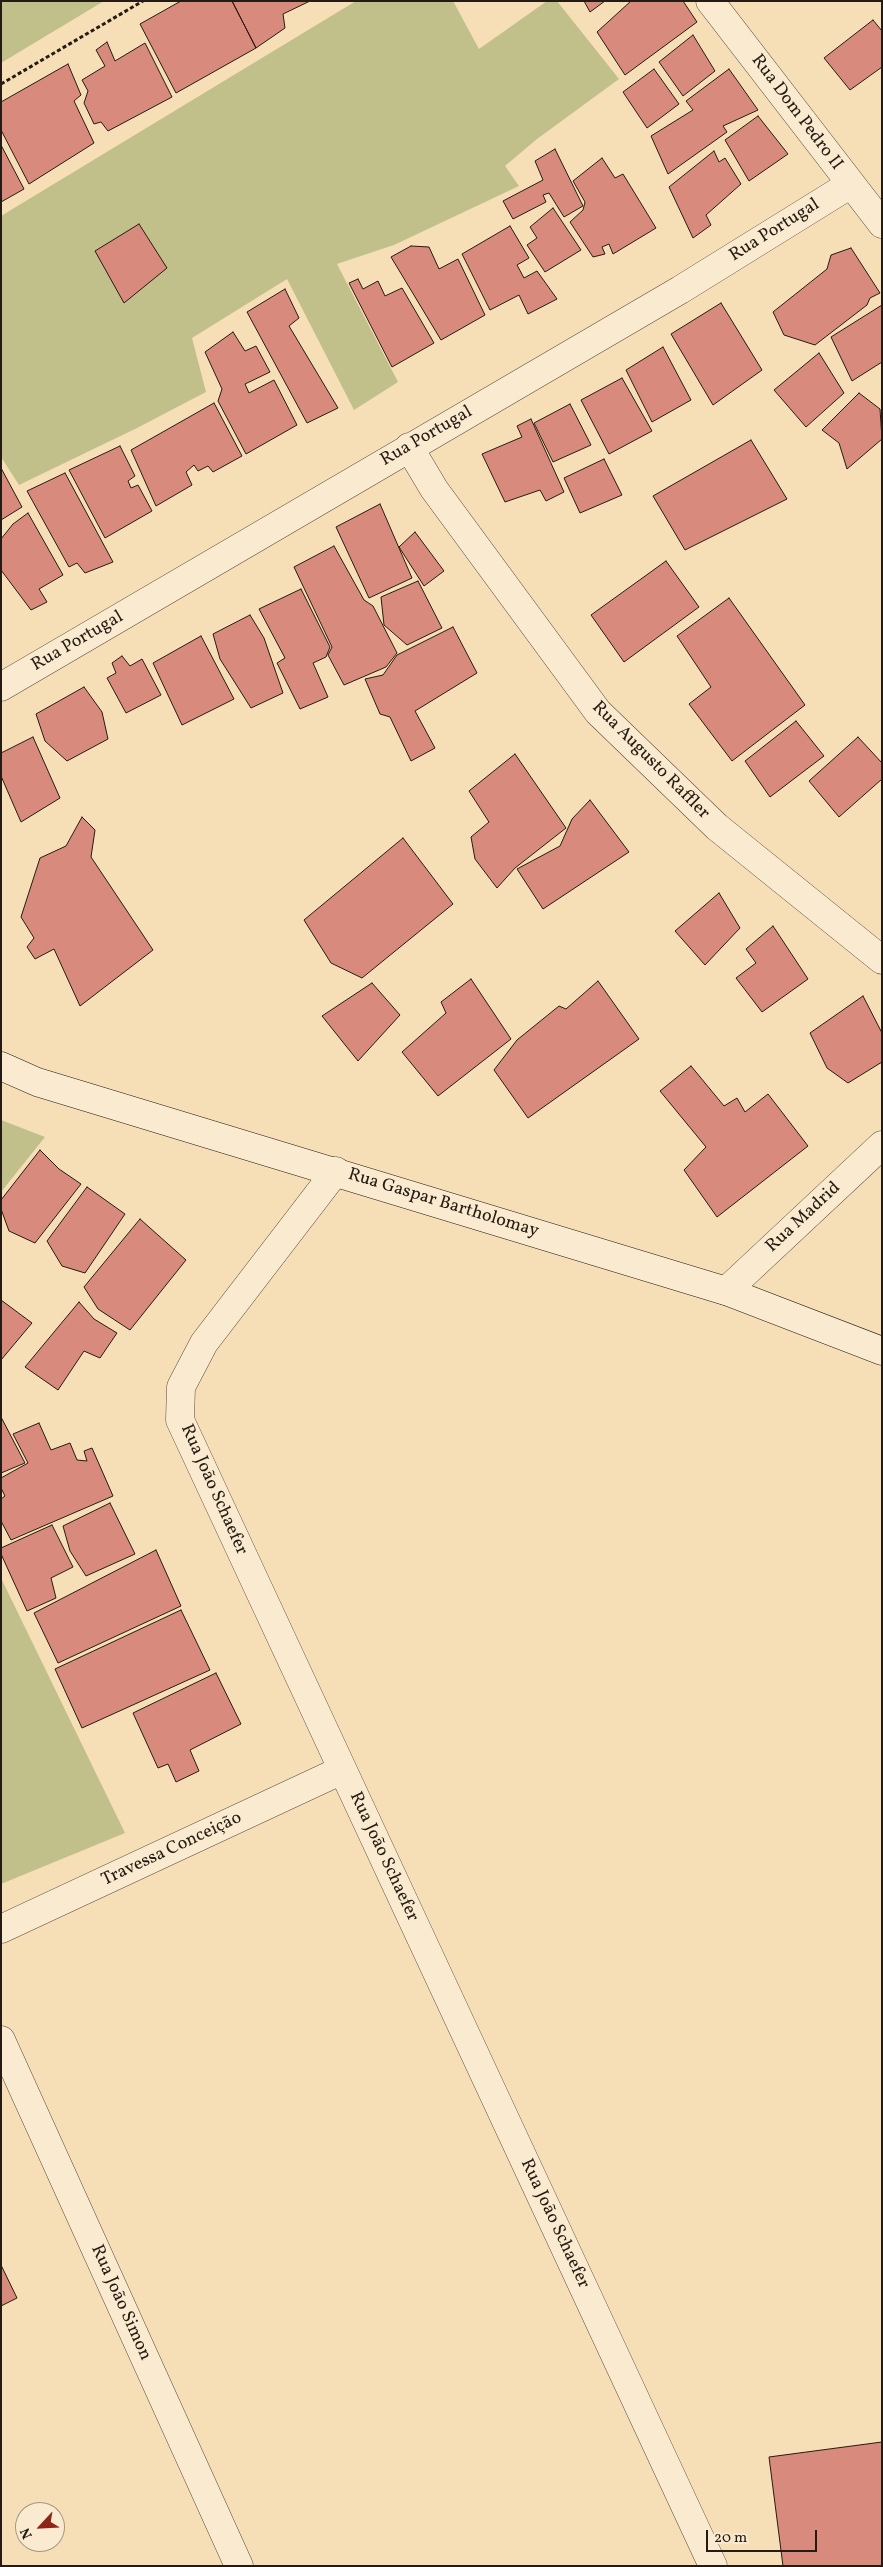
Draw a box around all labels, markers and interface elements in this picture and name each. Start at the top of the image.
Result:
street label: Rua Dom Pedro II [745,51,847,175]
street label: Rua Portugal [726,195,824,267]
street label: Rua Portugal [377,402,477,472]
street label: Rua Portugal [28,607,128,677]
street label: Rua Augusto Raffler [586,697,714,825]
street label: Rua Gaspar Bartholomay [345,1165,541,1243]
street label: Rua Madrid [762,1178,846,1258]
street label: Rua João Schaefer [175,1421,251,1559]
street label: Rua João Schaefer [343,1789,423,1925]
street label: Travessa Conceição [98,1808,246,1892]
street label: Rua João Schaefer [514,2156,594,2292]
street label: Rua João Simon [85,2242,155,2364]
north arrow [15,2502,65,2552]
scale bar [708,2520,819,2552]
text: N [16,2525,38,2542]
text: 20 m [714,2528,747,2549]

